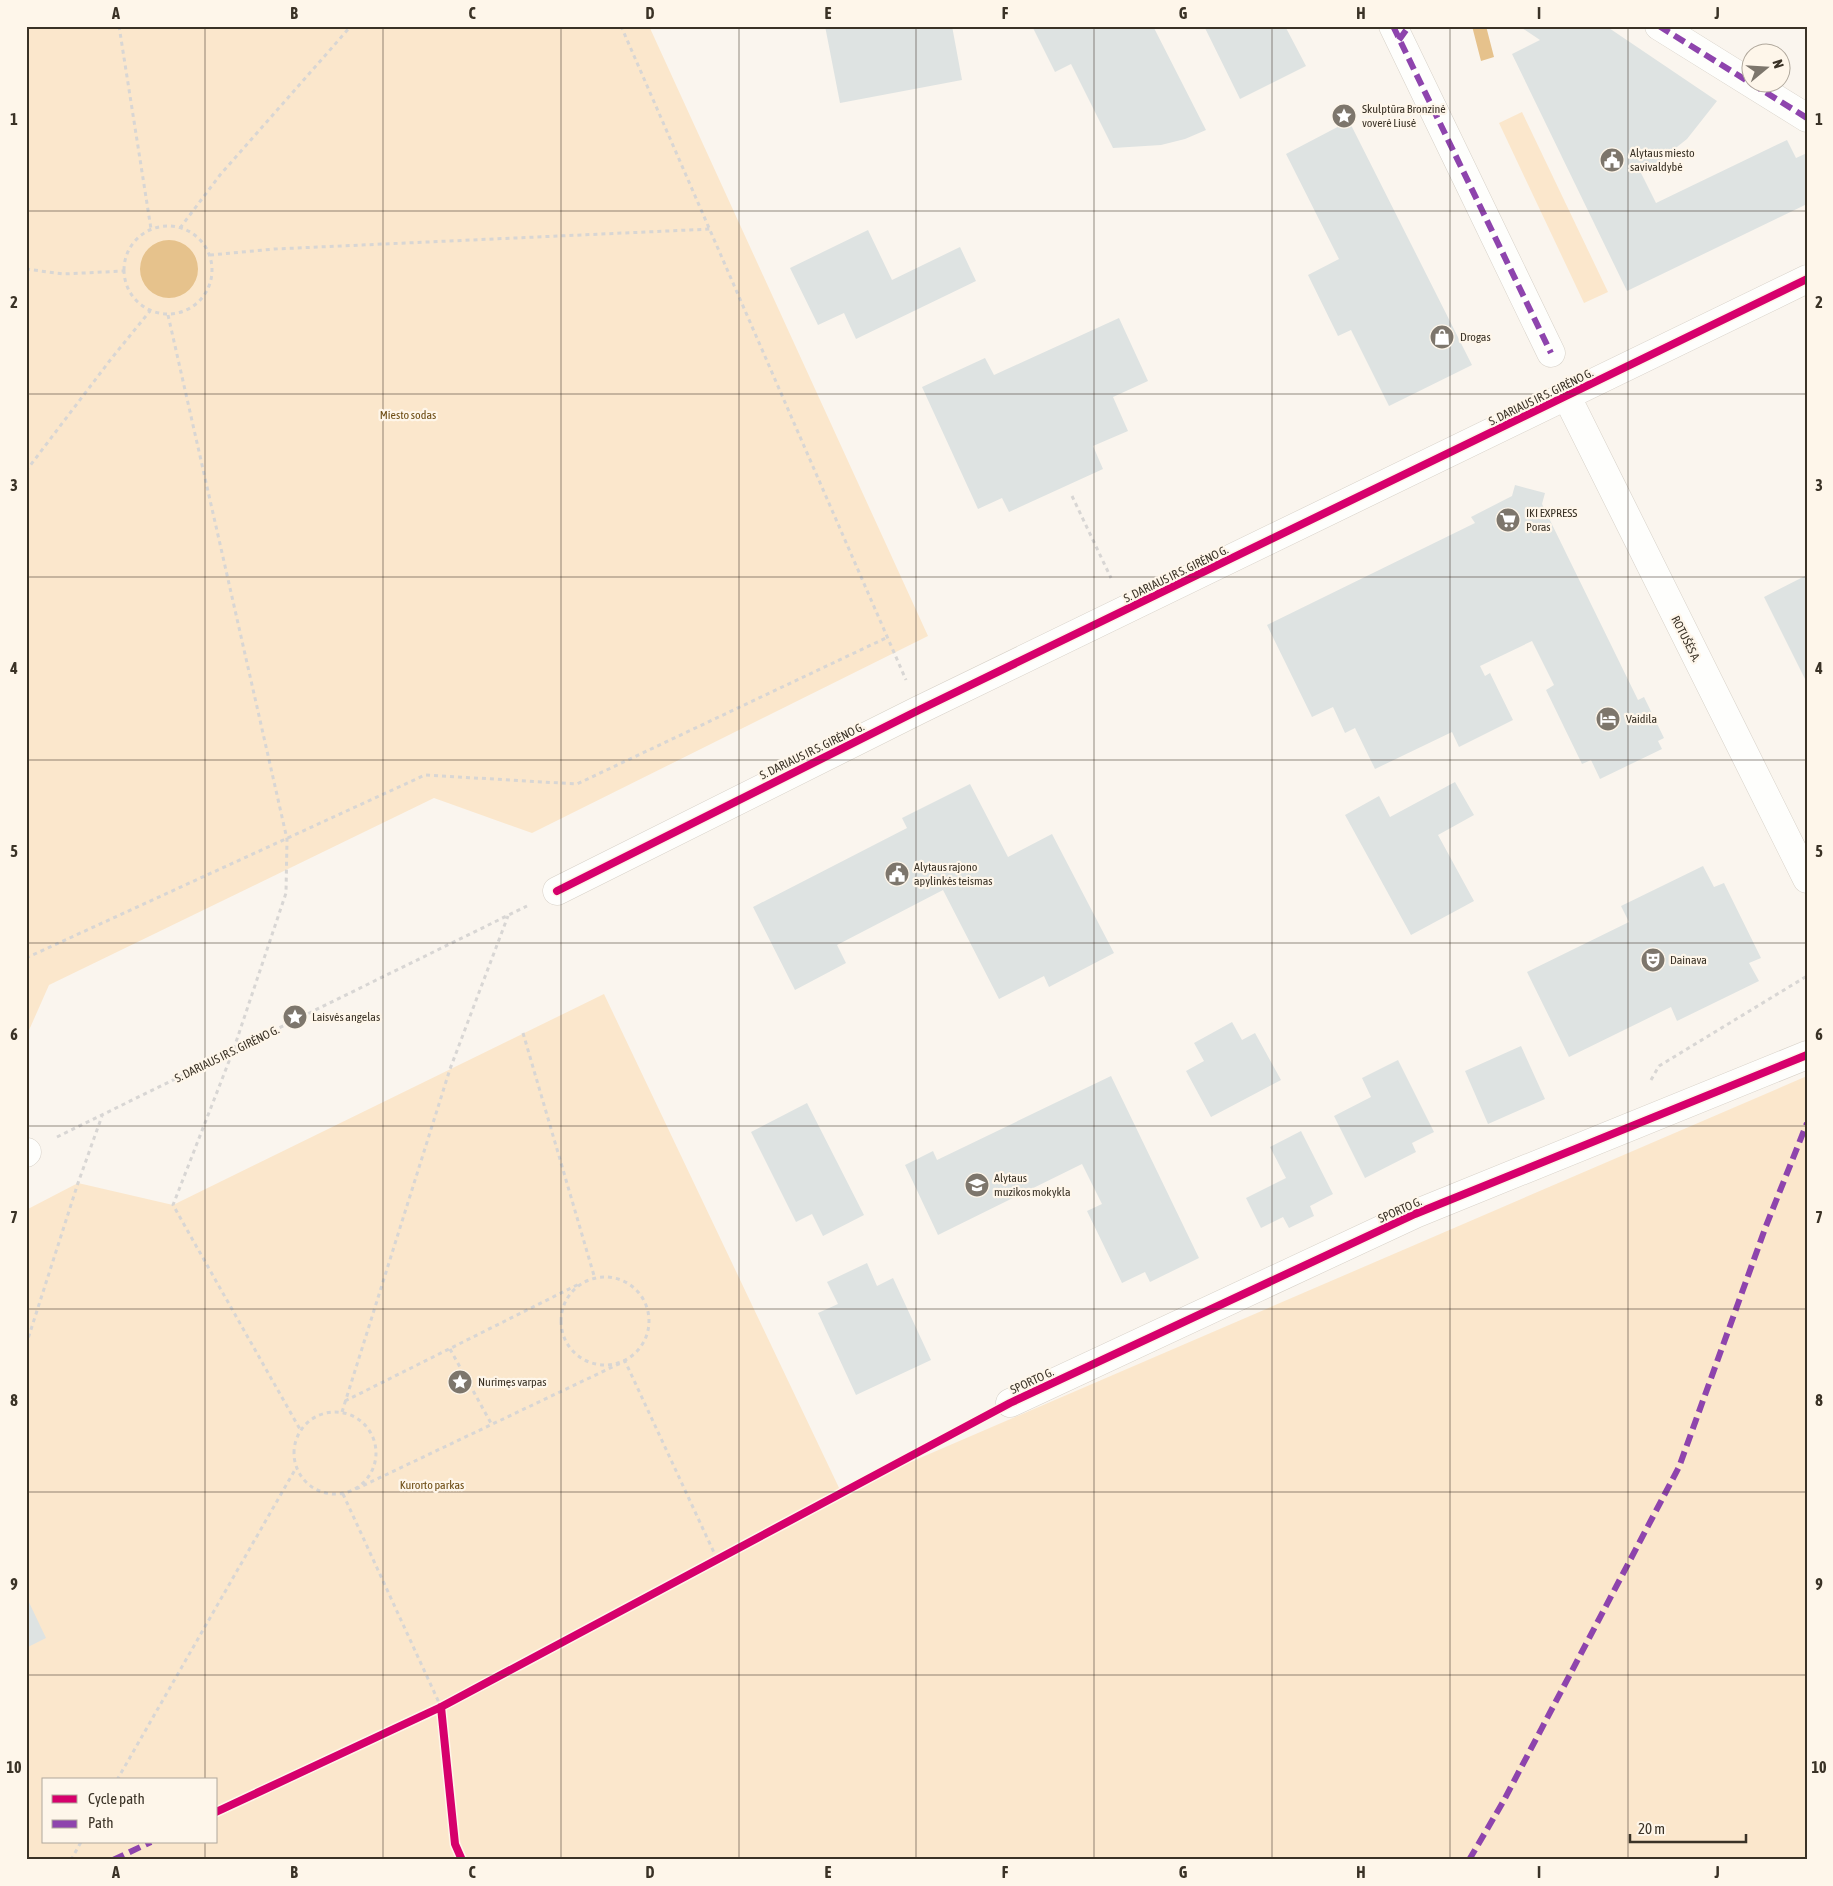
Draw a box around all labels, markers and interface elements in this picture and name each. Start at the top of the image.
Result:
text: A [111,4,120,22]
text: B [290,4,298,22]
text: C [468,4,476,22]
text: D [646,4,655,22]
text: E [825,4,832,22]
text: F [1002,4,1009,22]
text: G [1179,4,1188,22]
text: H [1356,4,1366,22]
text: I [1537,4,1541,22]
text: J [1713,4,1720,22]
north arrow [1740,42,1790,92]
text: N [1769,58,1787,70]
place label: Skulptūra Bronzinė voverė Liusė [1362,102,1446,130]
place icon: Skulptūra Bronzinė voverė Liusė [1331,103,1357,129]
text: 1 [10,110,18,128]
text: 1 [1815,110,1823,128]
place label: Alytaus miesto savivaldybė [1630,146,1695,174]
public building icon: Alytaus miesto savivaldybė [1599,147,1625,173]
text: 2 [10,293,18,311]
text: 2 [1815,293,1823,311]
shop icon: Drogas [1429,324,1455,350]
place label: Drogas [1460,330,1491,344]
street label: S. DARIAUS IR S. GIRĖNO G. [1487,366,1595,428]
park label: Miesto sodas [380,408,436,422]
text: 3 [10,476,18,494]
text: 3 [1815,476,1823,494]
place label: IKI EXPRESS Poras [1526,506,1577,534]
supermarket icon: IKI EXPRESS Poras [1495,507,1521,533]
street label: S. DARIAUS IR S. GIRĖNO G. [1122,543,1230,605]
street label: ROTUŠĖS A. [1668,614,1704,664]
text: 4 [9,659,18,677]
text: 4 [1814,659,1823,677]
hotel icon: Vaidila [1595,706,1621,732]
place label: Vaidila [1626,712,1657,726]
street label: S. DARIAUS IR S. GIRĖNO G. [758,720,866,782]
text: 5 [10,842,18,860]
text: 5 [1815,842,1823,860]
place label: Alytaus rajono apylinkės teismas [914,860,992,888]
public building icon: Alytaus rajono apylinkės teismas [884,861,910,887]
theatre icon: Dainava [1640,947,1666,973]
place label: Dainava [1670,953,1707,967]
place icon: Laisvės angelas [282,1004,308,1030]
place label: Laisvės angelas [312,1010,380,1024]
street label: S. DARIAUS IR S. GIRĖNO G. [173,1023,281,1085]
text: 6 [10,1025,18,1043]
text: 6 [1815,1025,1823,1043]
place label: Alytaus muzikos mokykla [994,1171,1071,1199]
school or university icon: Alytaus muzikos mokykla [964,1172,990,1198]
street label: SPORTO G. [1376,1194,1424,1226]
text: 7 [10,1208,18,1226]
text: 7 [1815,1208,1823,1226]
street label: SPORTO G. [1008,1365,1056,1397]
place icon: Nurimęs varpas [447,1369,473,1395]
place label: Nurimęs varpas [478,1375,547,1389]
text: 8 [10,1391,18,1409]
text: 8 [1815,1391,1823,1409]
park label: Kurorto parkas [400,1478,464,1492]
text: 9 [10,1575,18,1593]
text: 9 [1815,1575,1823,1593]
text: 10 [6,1758,22,1776]
text: 10 [1811,1758,1827,1776]
legend [42,1778,218,1844]
text: Cycle path [88,1790,145,1807]
scale bar [1630,1811,1747,1843]
text: Path [88,1814,114,1831]
text: 20 m [1638,1820,1665,1837]
text: A [111,1863,120,1881]
text: B [290,1863,298,1881]
text: C [468,1863,476,1881]
text: D [646,1863,655,1881]
text: E [825,1863,832,1881]
text: F [1002,1863,1009,1881]
text: G [1179,1863,1188,1881]
text: H [1356,1863,1366,1881]
text: I [1537,1863,1541,1881]
text: J [1713,1863,1720,1881]

